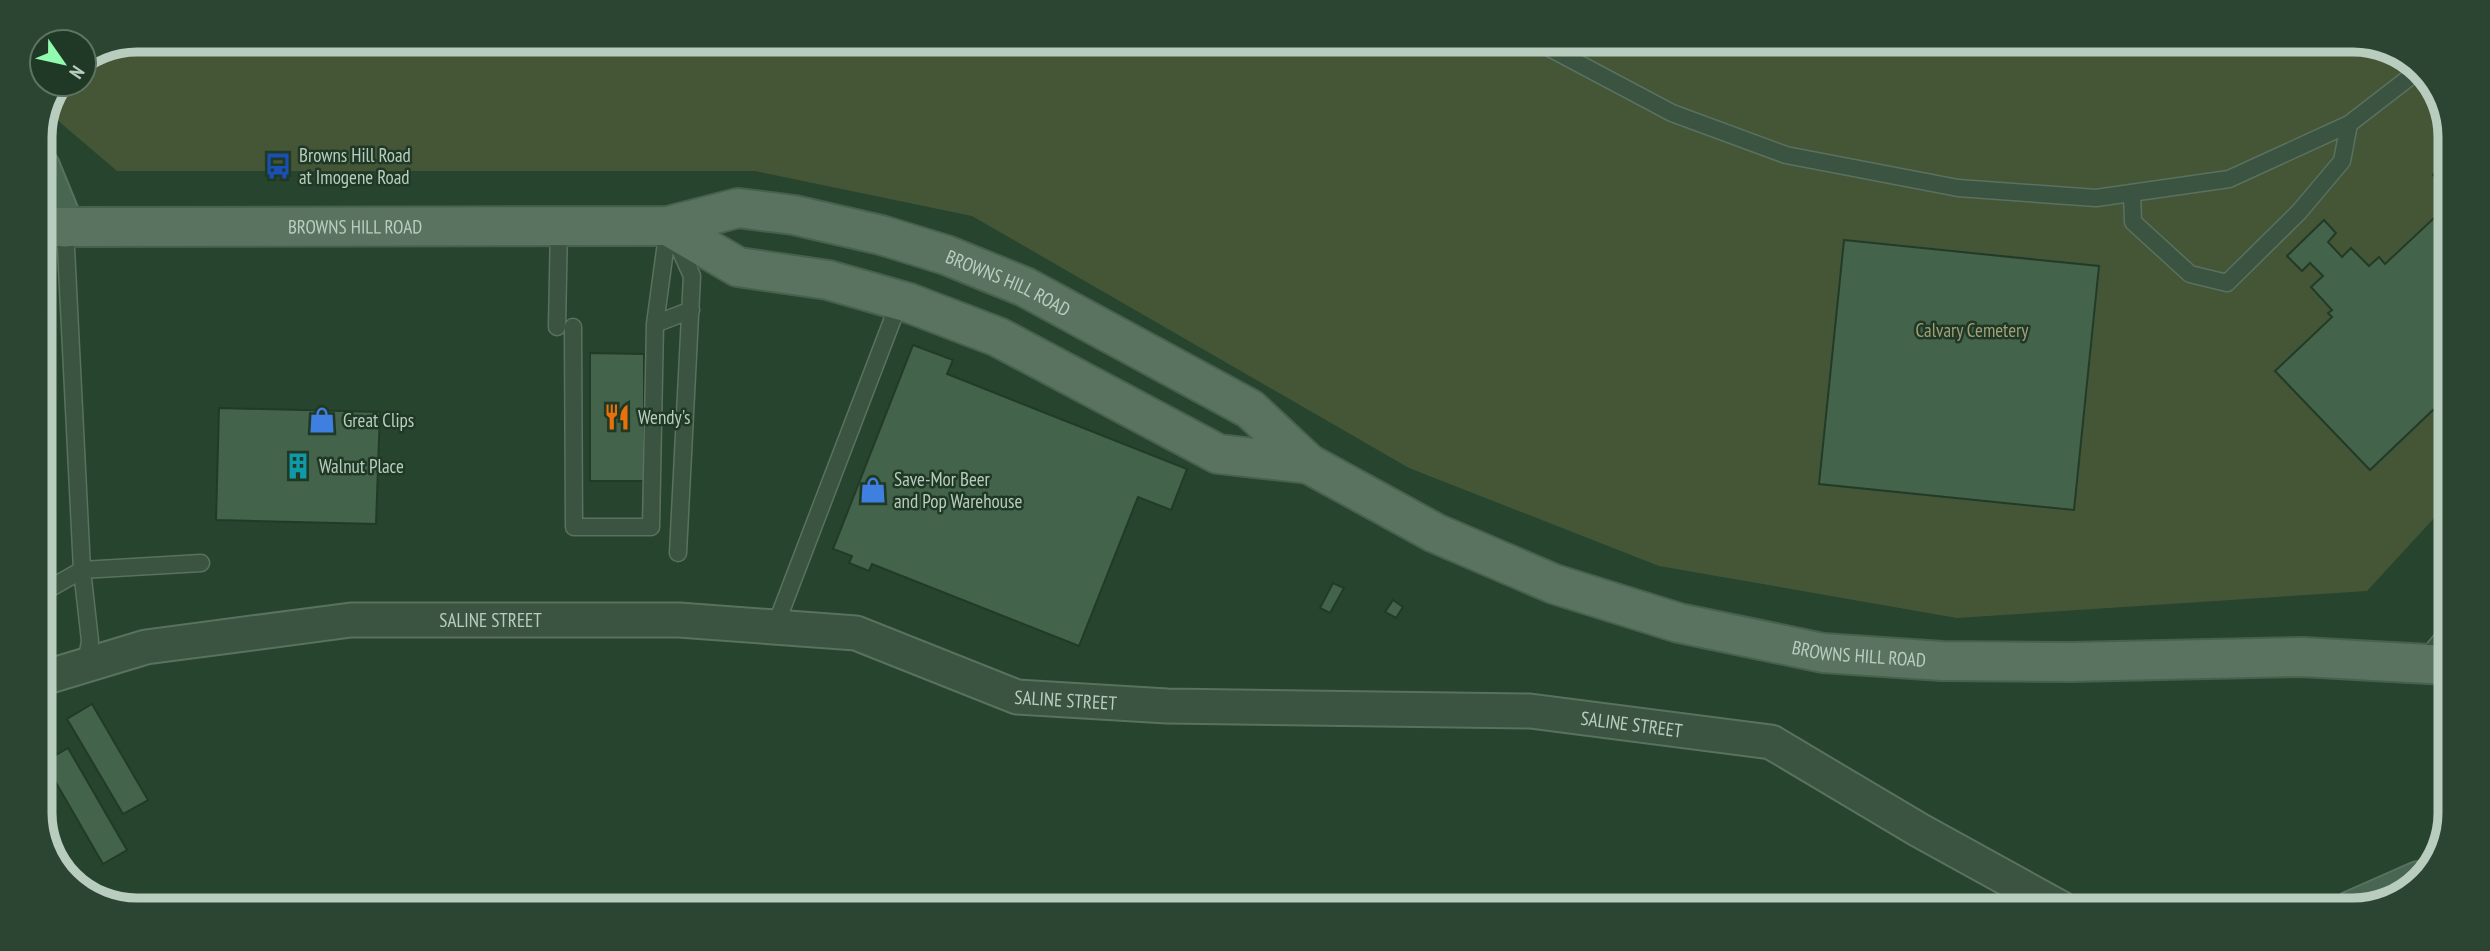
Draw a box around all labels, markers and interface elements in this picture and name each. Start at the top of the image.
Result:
north arrow [28,28,98,98]
text: N [64,62,90,83]
place label: Browns Hill Road at Imogene Road [299,143,411,189]
bus stop icon: Browns Hill Road at Imogene Road [263,151,293,181]
street label: BROWNS HILL ROAD [288,214,422,239]
street label: BROWNS HILL ROAD [942,244,1075,321]
park label: Calvary Cemetery [1916,318,2029,342]
restaurant icon: Wendy's [602,402,632,432]
shop icon: Great Clips [307,405,337,435]
place label: Wendy's [638,405,691,429]
place label: Great Clips [343,408,414,432]
building icon: Walnut Place [283,451,313,481]
place label: Walnut Place [319,454,404,478]
place label: Save-Mor Beer and Pop Warehouse [894,467,1022,513]
shop icon: Save-Mor Beer and Pop Warehouse [858,475,888,505]
street label: SALINE STREET [439,608,542,632]
street label: BROWNS HILL ROAD [1790,635,1927,672]
street label: SALINE STREET [1014,685,1118,715]
street label: SALINE STREET [1579,706,1684,743]

